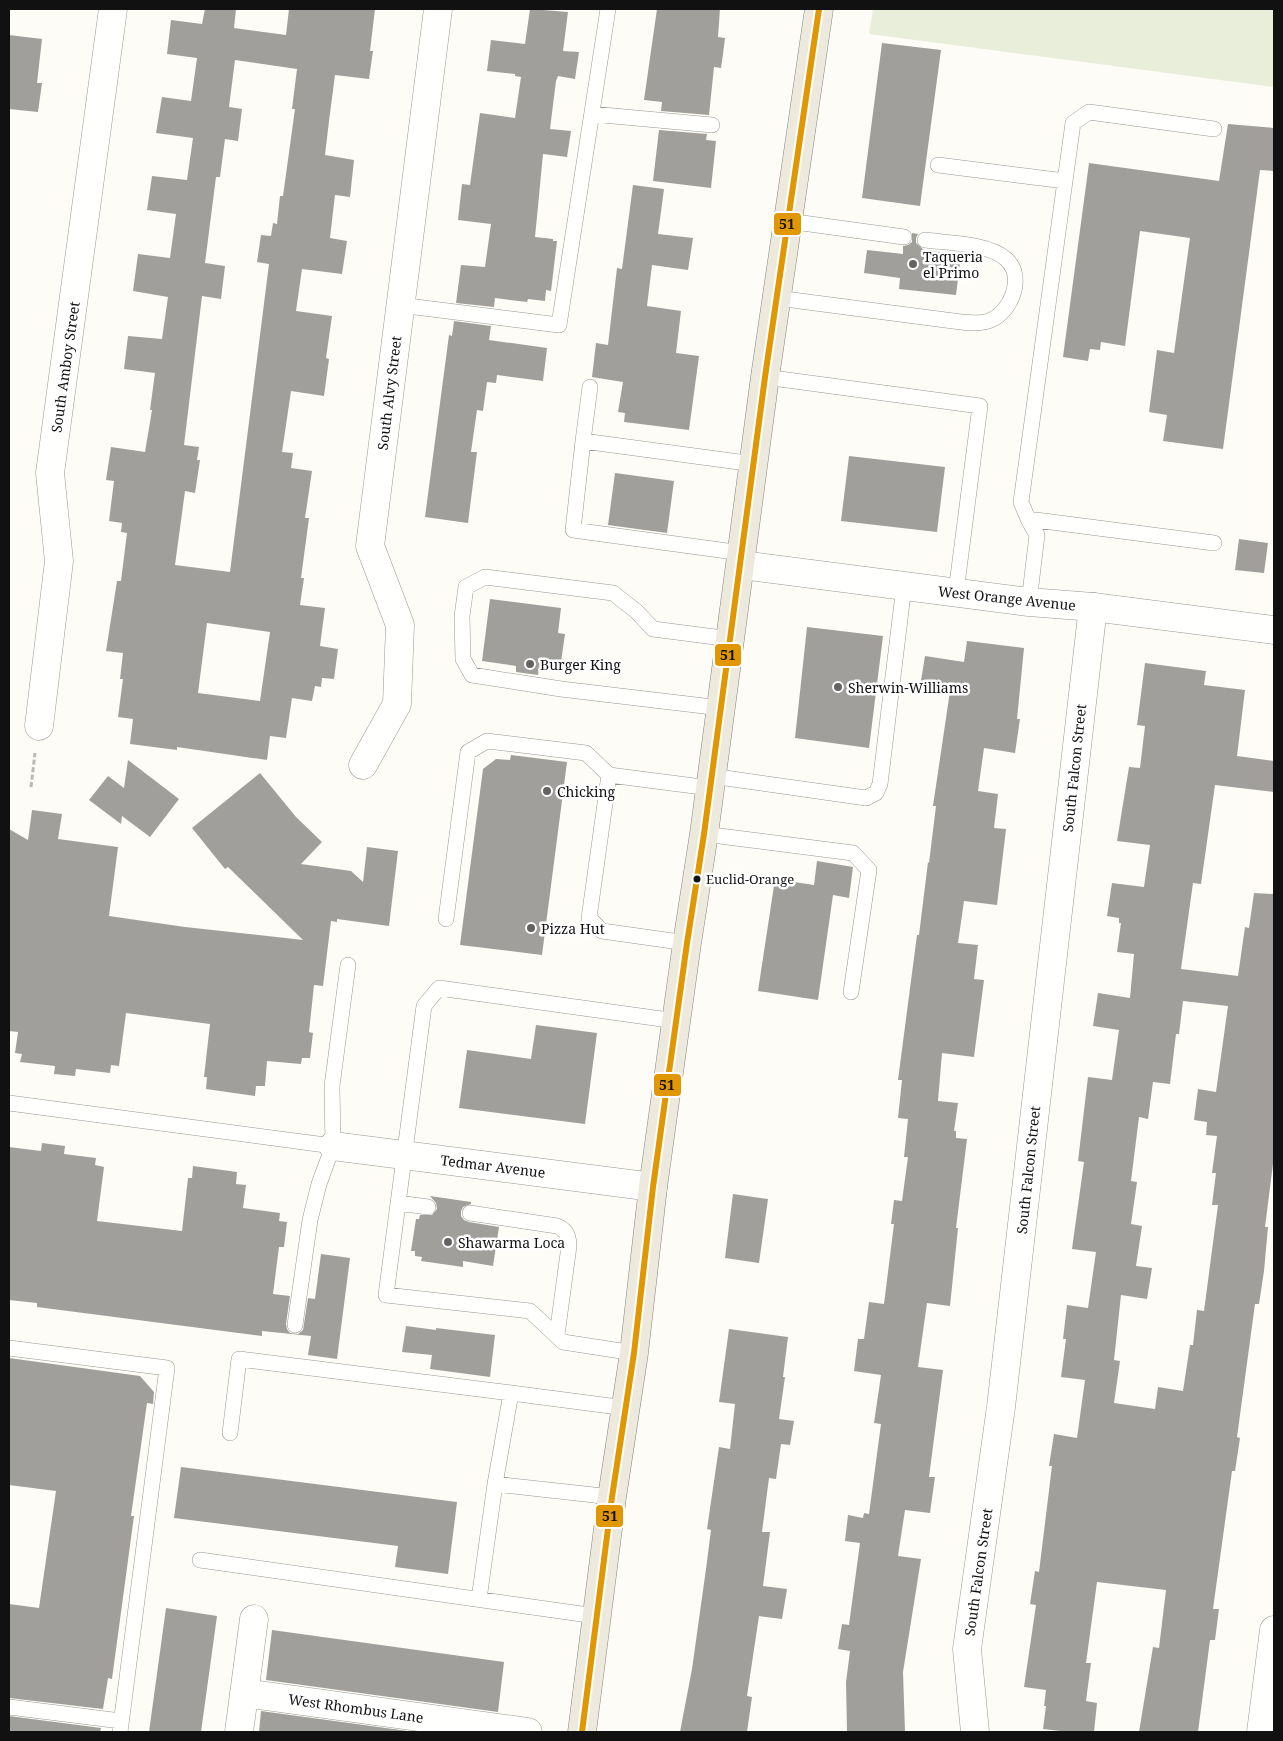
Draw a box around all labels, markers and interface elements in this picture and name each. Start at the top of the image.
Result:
line badge: 51 [773,212,802,236]
text: 51 [779,214,795,233]
place label: Taqueria el Primo [923,247,983,282]
marker: Taqueria el Primo [907,258,919,270]
street label: South Amboy Street [46,300,84,434]
street label: South Alvy Street [373,335,405,451]
street label: West Orange Avenue [937,581,1077,615]
line badge: 51 [714,643,742,667]
text: 51 [720,645,736,664]
place label: Burger King [540,655,621,674]
marker: Burger King [524,658,536,670]
place label: Sherwin-Williams [848,678,968,697]
marker: Sherwin-Williams [832,681,844,693]
street label: South Falcon Street [1058,703,1090,833]
place label: Chicking [557,782,616,801]
marker: Chicking [541,785,553,797]
place label: Euclid-Orange [706,870,794,888]
marker: Euclid-Orange [692,874,702,884]
place label: Pizza Hut [541,919,605,938]
marker: Pizza Hut [525,922,537,934]
line badge: 51 [653,1073,682,1097]
text: 51 [659,1075,675,1094]
street label: South Falcon Street [1012,1105,1044,1235]
street label: Tedmar Avenue [440,1150,546,1182]
place label: Shawarma Loca [458,1233,565,1252]
marker: Shawarma Loca [442,1236,454,1248]
line badge: 51 [595,1504,624,1528]
text: 51 [602,1506,618,1525]
street label: South Falcon Street [960,1507,996,1637]
street label: West Rhombus Lane [287,1689,425,1727]

